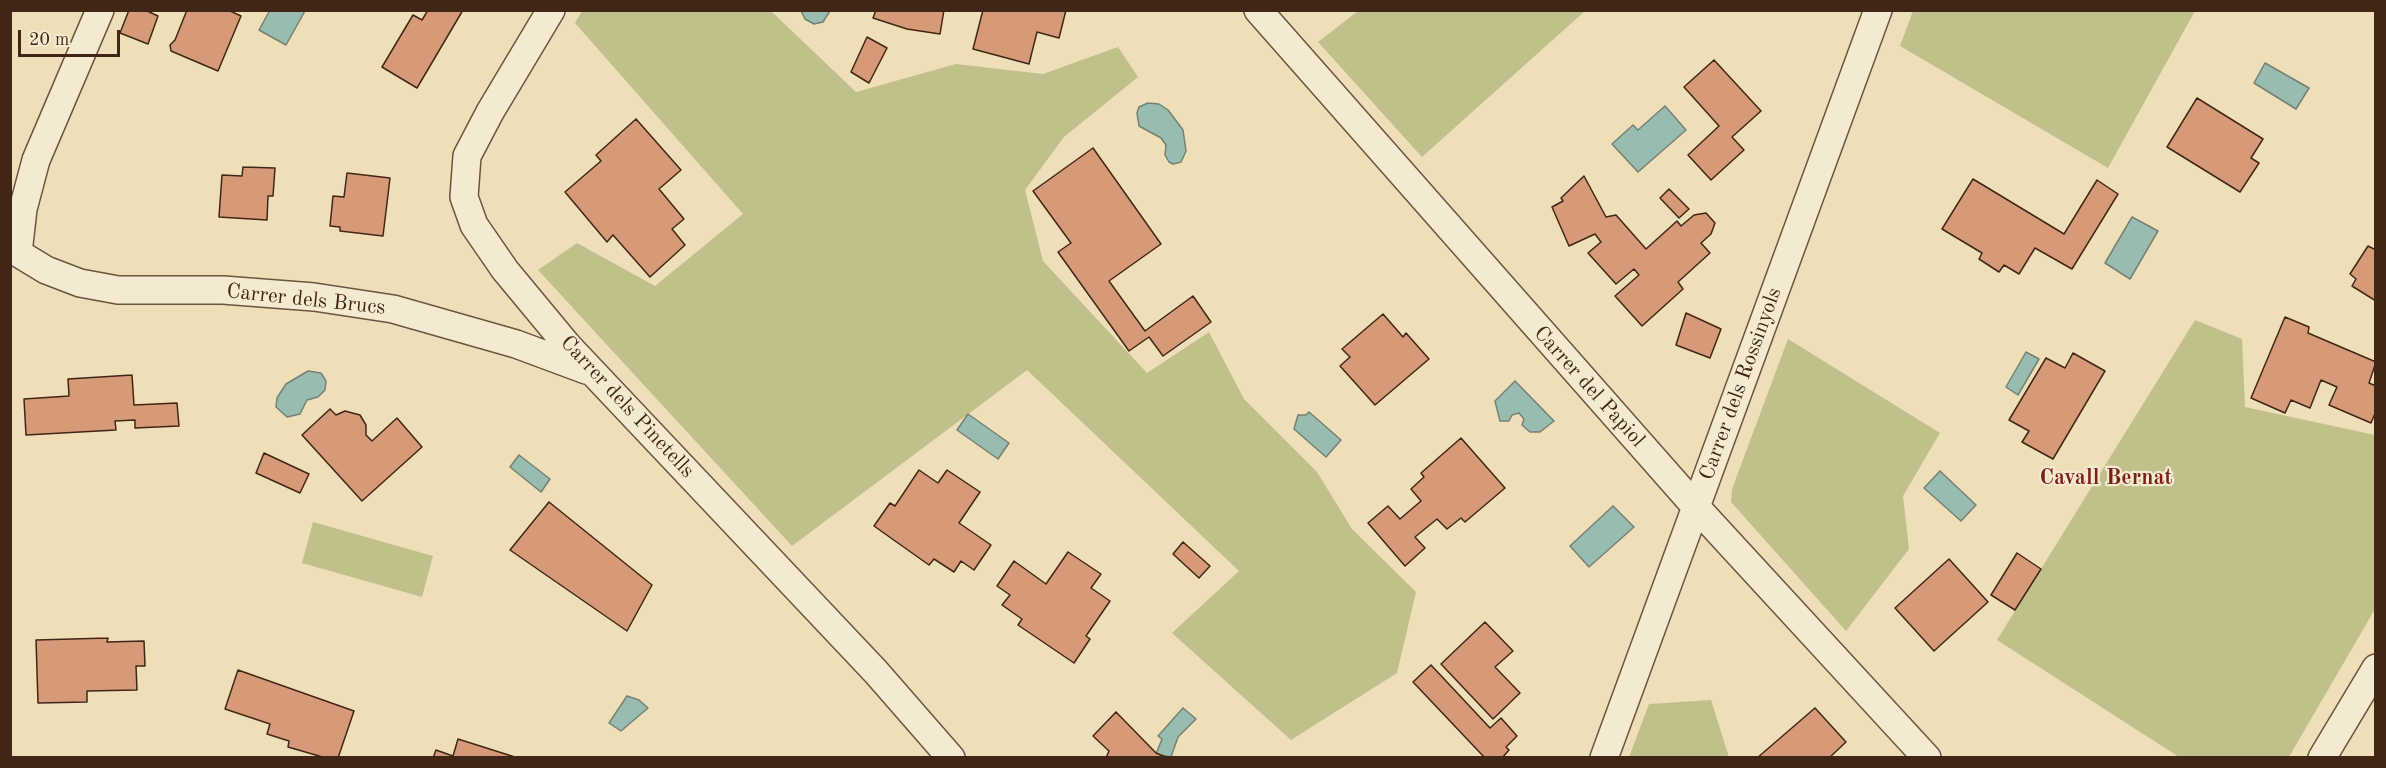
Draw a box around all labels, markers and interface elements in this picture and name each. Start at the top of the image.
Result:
scale bar [21,18,123,56]
text: 20 m [29,31,69,49]
street label: Carrer dels Brucs [225,279,387,321]
street label: Carrer dels Rossinyols [1694,284,1788,484]
street label: Carrer del Papiol [1528,321,1650,453]
street label: Carrer dels Pinetells [555,331,699,483]
district label: Cavall Bernat [2039,465,2173,491]

